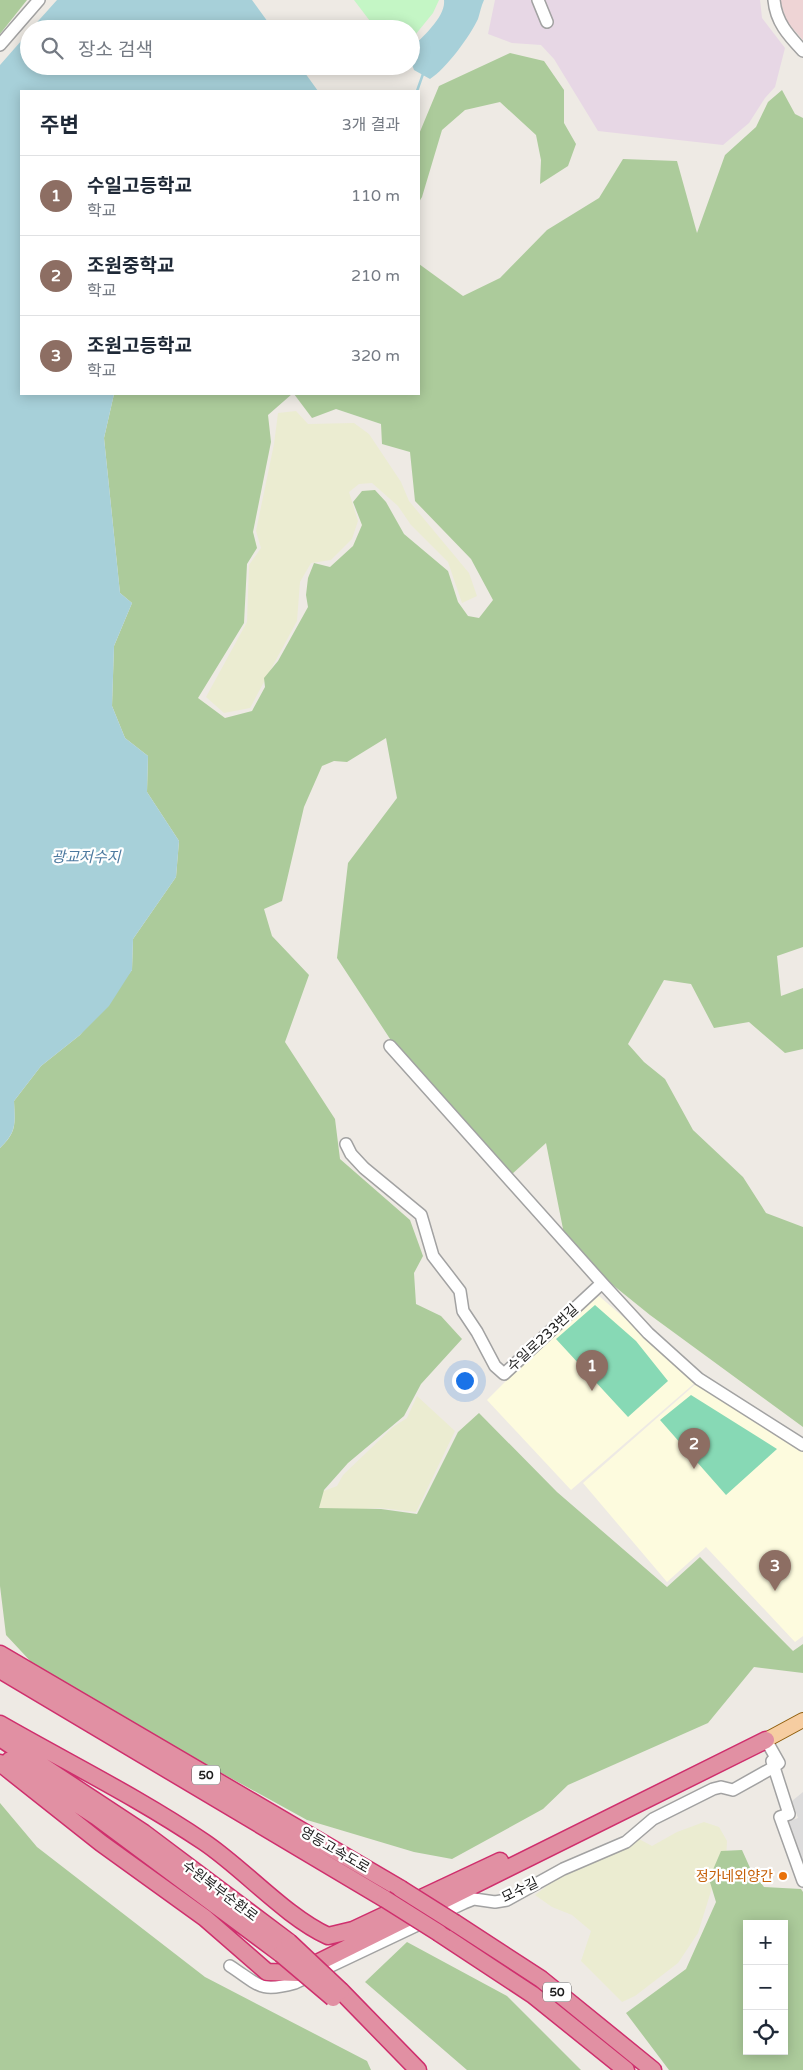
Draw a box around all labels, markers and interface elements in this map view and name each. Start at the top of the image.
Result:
search box [20,20,420,75]
icon: search [38,34,66,62]
text: 장소 검색 [78,39,153,61]
text: 주변 [40,113,79,138]
text: 3개 결과 [342,115,400,135]
text: 수일고등학교 [87,175,192,197]
text: 1 [51,186,61,206]
text: 110 m [351,186,400,206]
text: 학교 [87,201,116,221]
text: 조원중학교 [87,255,174,277]
text: 2 [51,266,61,286]
text: 210 m [351,266,400,286]
text: 학교 [87,281,116,301]
text: 조원고등학교 [87,335,192,357]
text: 3 [51,346,61,366]
text: 320 m [351,346,400,366]
text: 학교 [87,361,116,381]
water label: 광교저수지 [51,848,122,866]
street label: 수일로233번길 [504,1301,582,1375]
pin: 1 [576,1350,608,1391]
your location [452,1368,478,1394]
pin: 2 [678,1428,710,1469]
pin: 3 [759,1550,791,1591]
road number: 50 [192,1766,220,1784]
street label: 영동고속도로 [297,1823,373,1877]
street label: 수원북부순환로 [179,1857,261,1925]
place label: 정가네외양간 [696,1868,773,1885]
marker: 정가네외양간 [777,1870,789,1882]
street label: 모수길 [499,1874,541,1906]
map controls [743,1920,788,2055]
button: + [743,1920,788,1965]
button: − [743,1965,788,2010]
road number: 50 [543,1982,571,2001]
button: locate [743,2010,788,2055]

